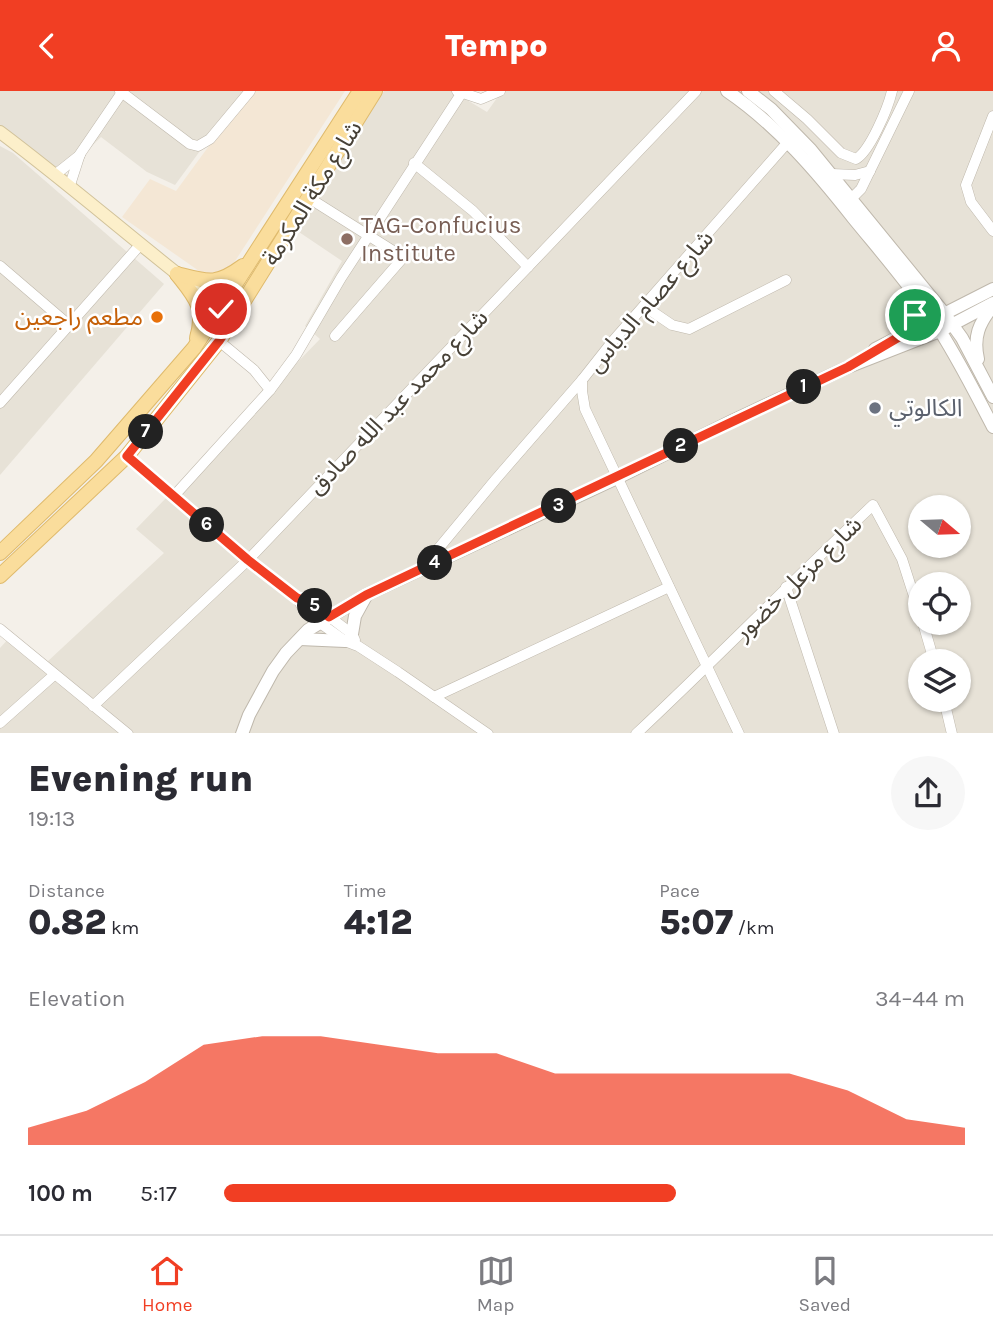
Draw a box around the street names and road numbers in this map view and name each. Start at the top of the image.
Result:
street label: شارع مكة المكرمة [256,115,370,272]
street label: شارع عصام الدباس [581,224,722,380]
street label: شارع محمد عبد الله صادق [302,304,496,503]
street label: شارع مزعل خضور [728,510,870,649]

